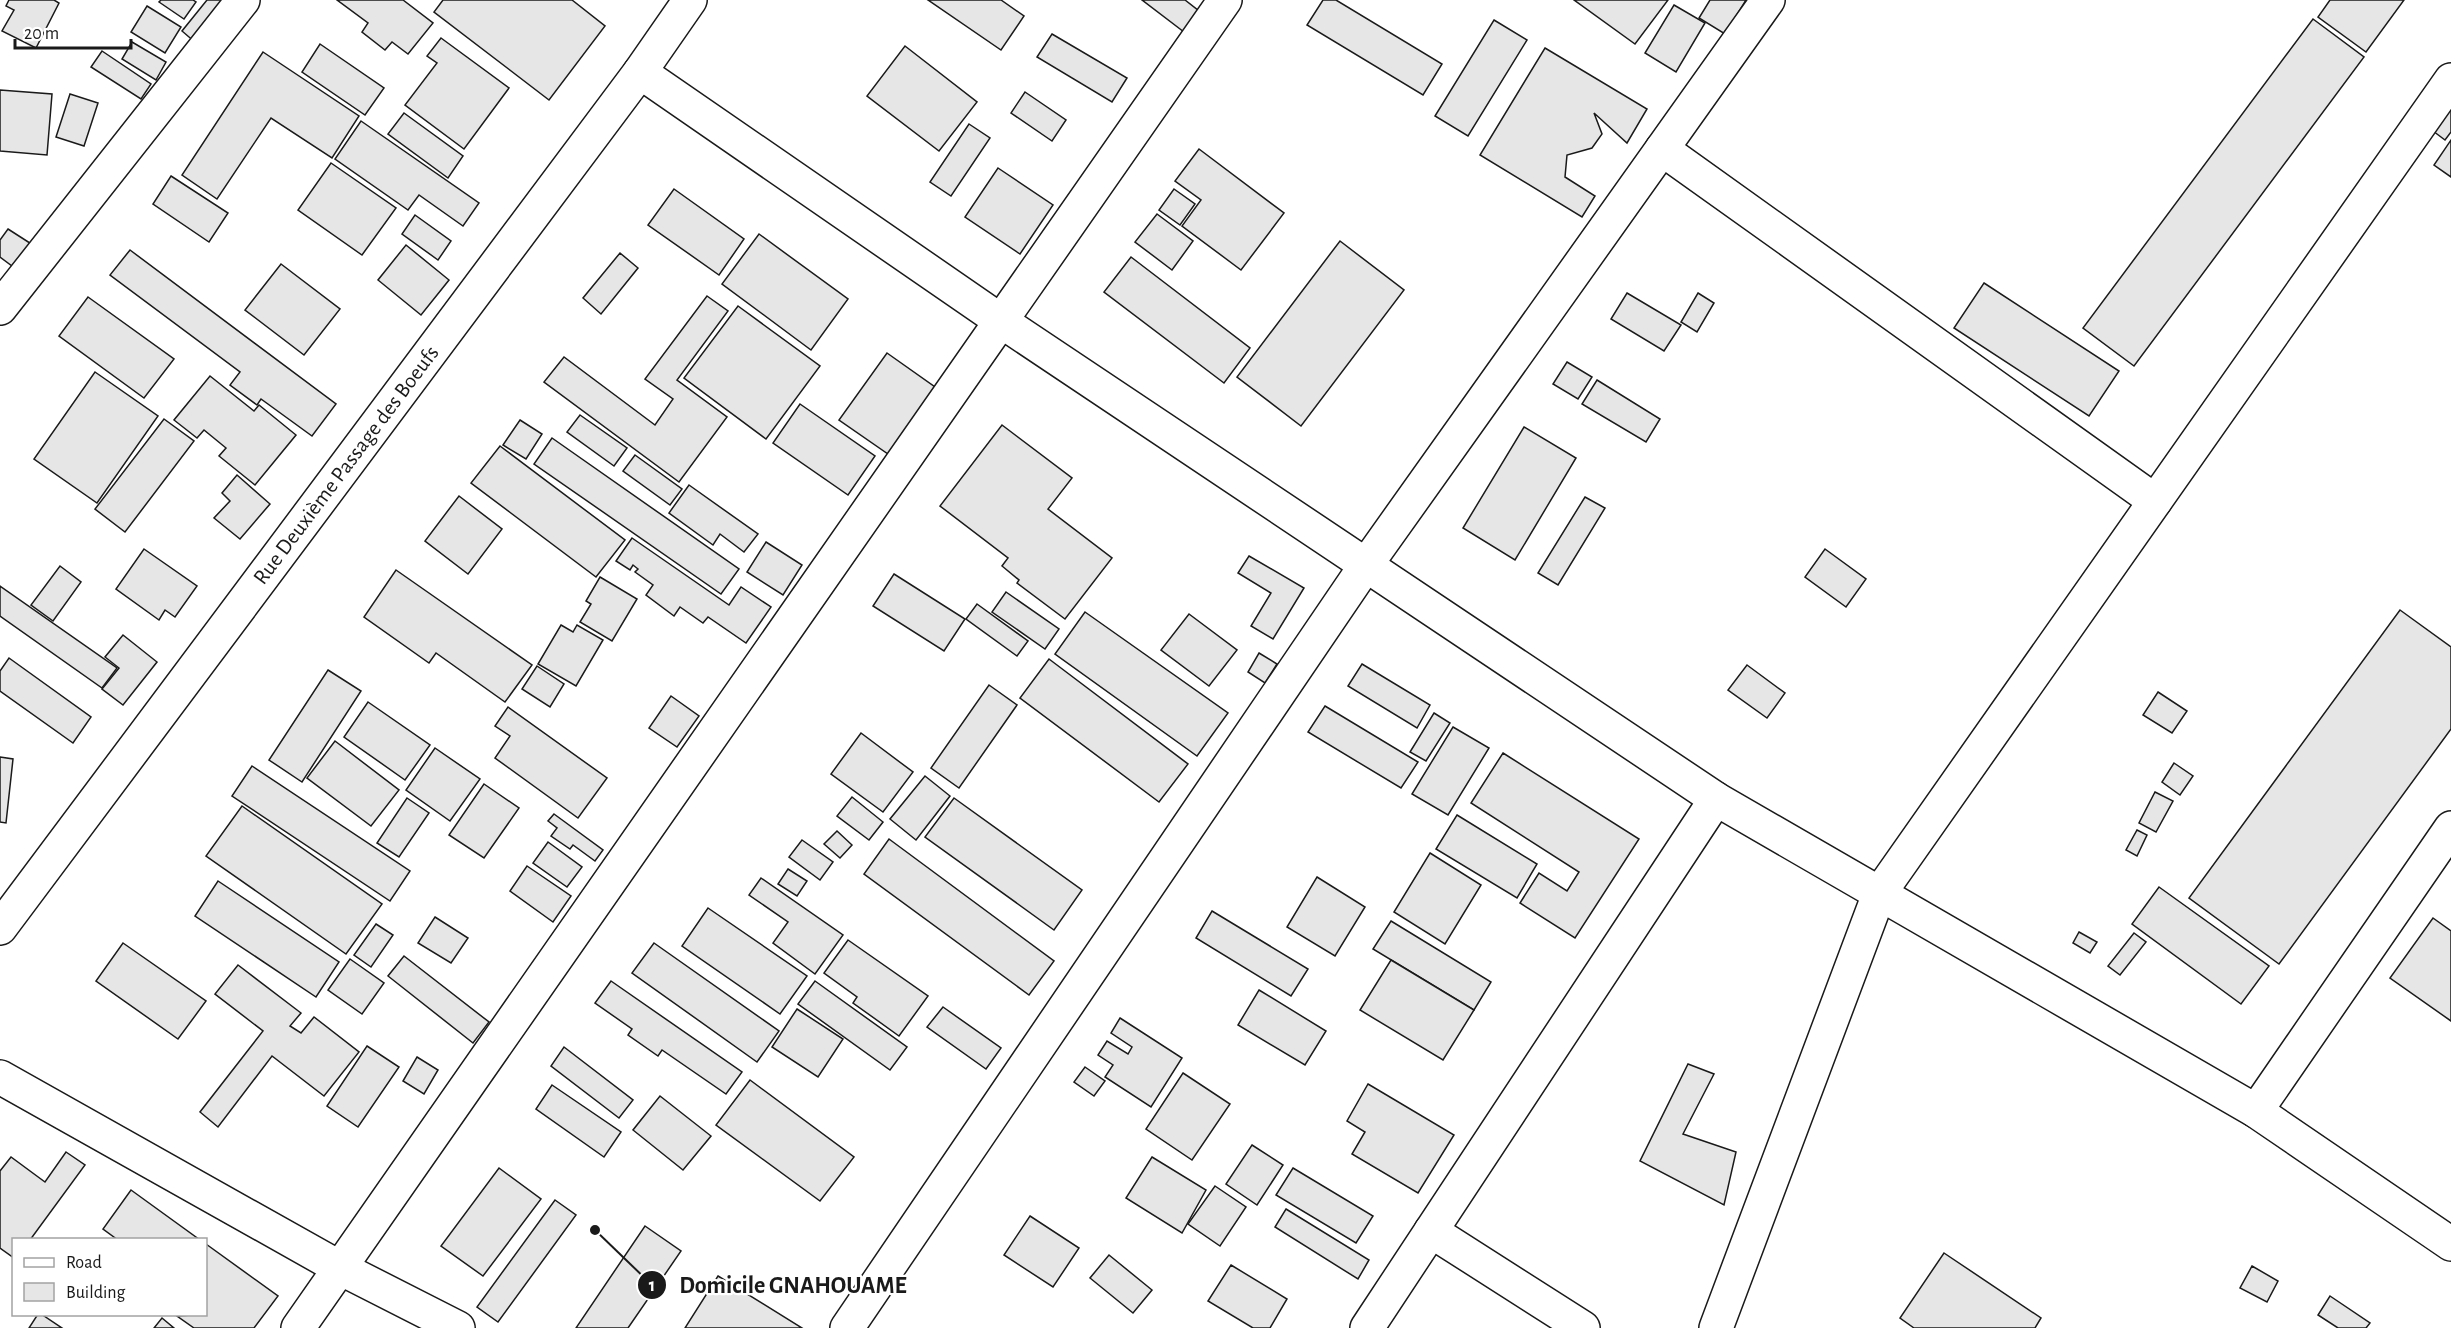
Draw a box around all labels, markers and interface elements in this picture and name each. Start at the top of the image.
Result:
scale bar [15,12,130,50]
text: 20 m [24,25,59,43]
street label: Rue Deuxième Passage des Boeufs [249,342,443,588]
legend [12,1238,207,1316]
text: Road [66,1254,102,1272]
callout: Domicile GNAHOUAME [637,1264,919,1306]
text: Domicile GNAHOUAME [679,1274,907,1298]
text: 1 [649,1277,655,1295]
text: Building [66,1284,126,1302]

